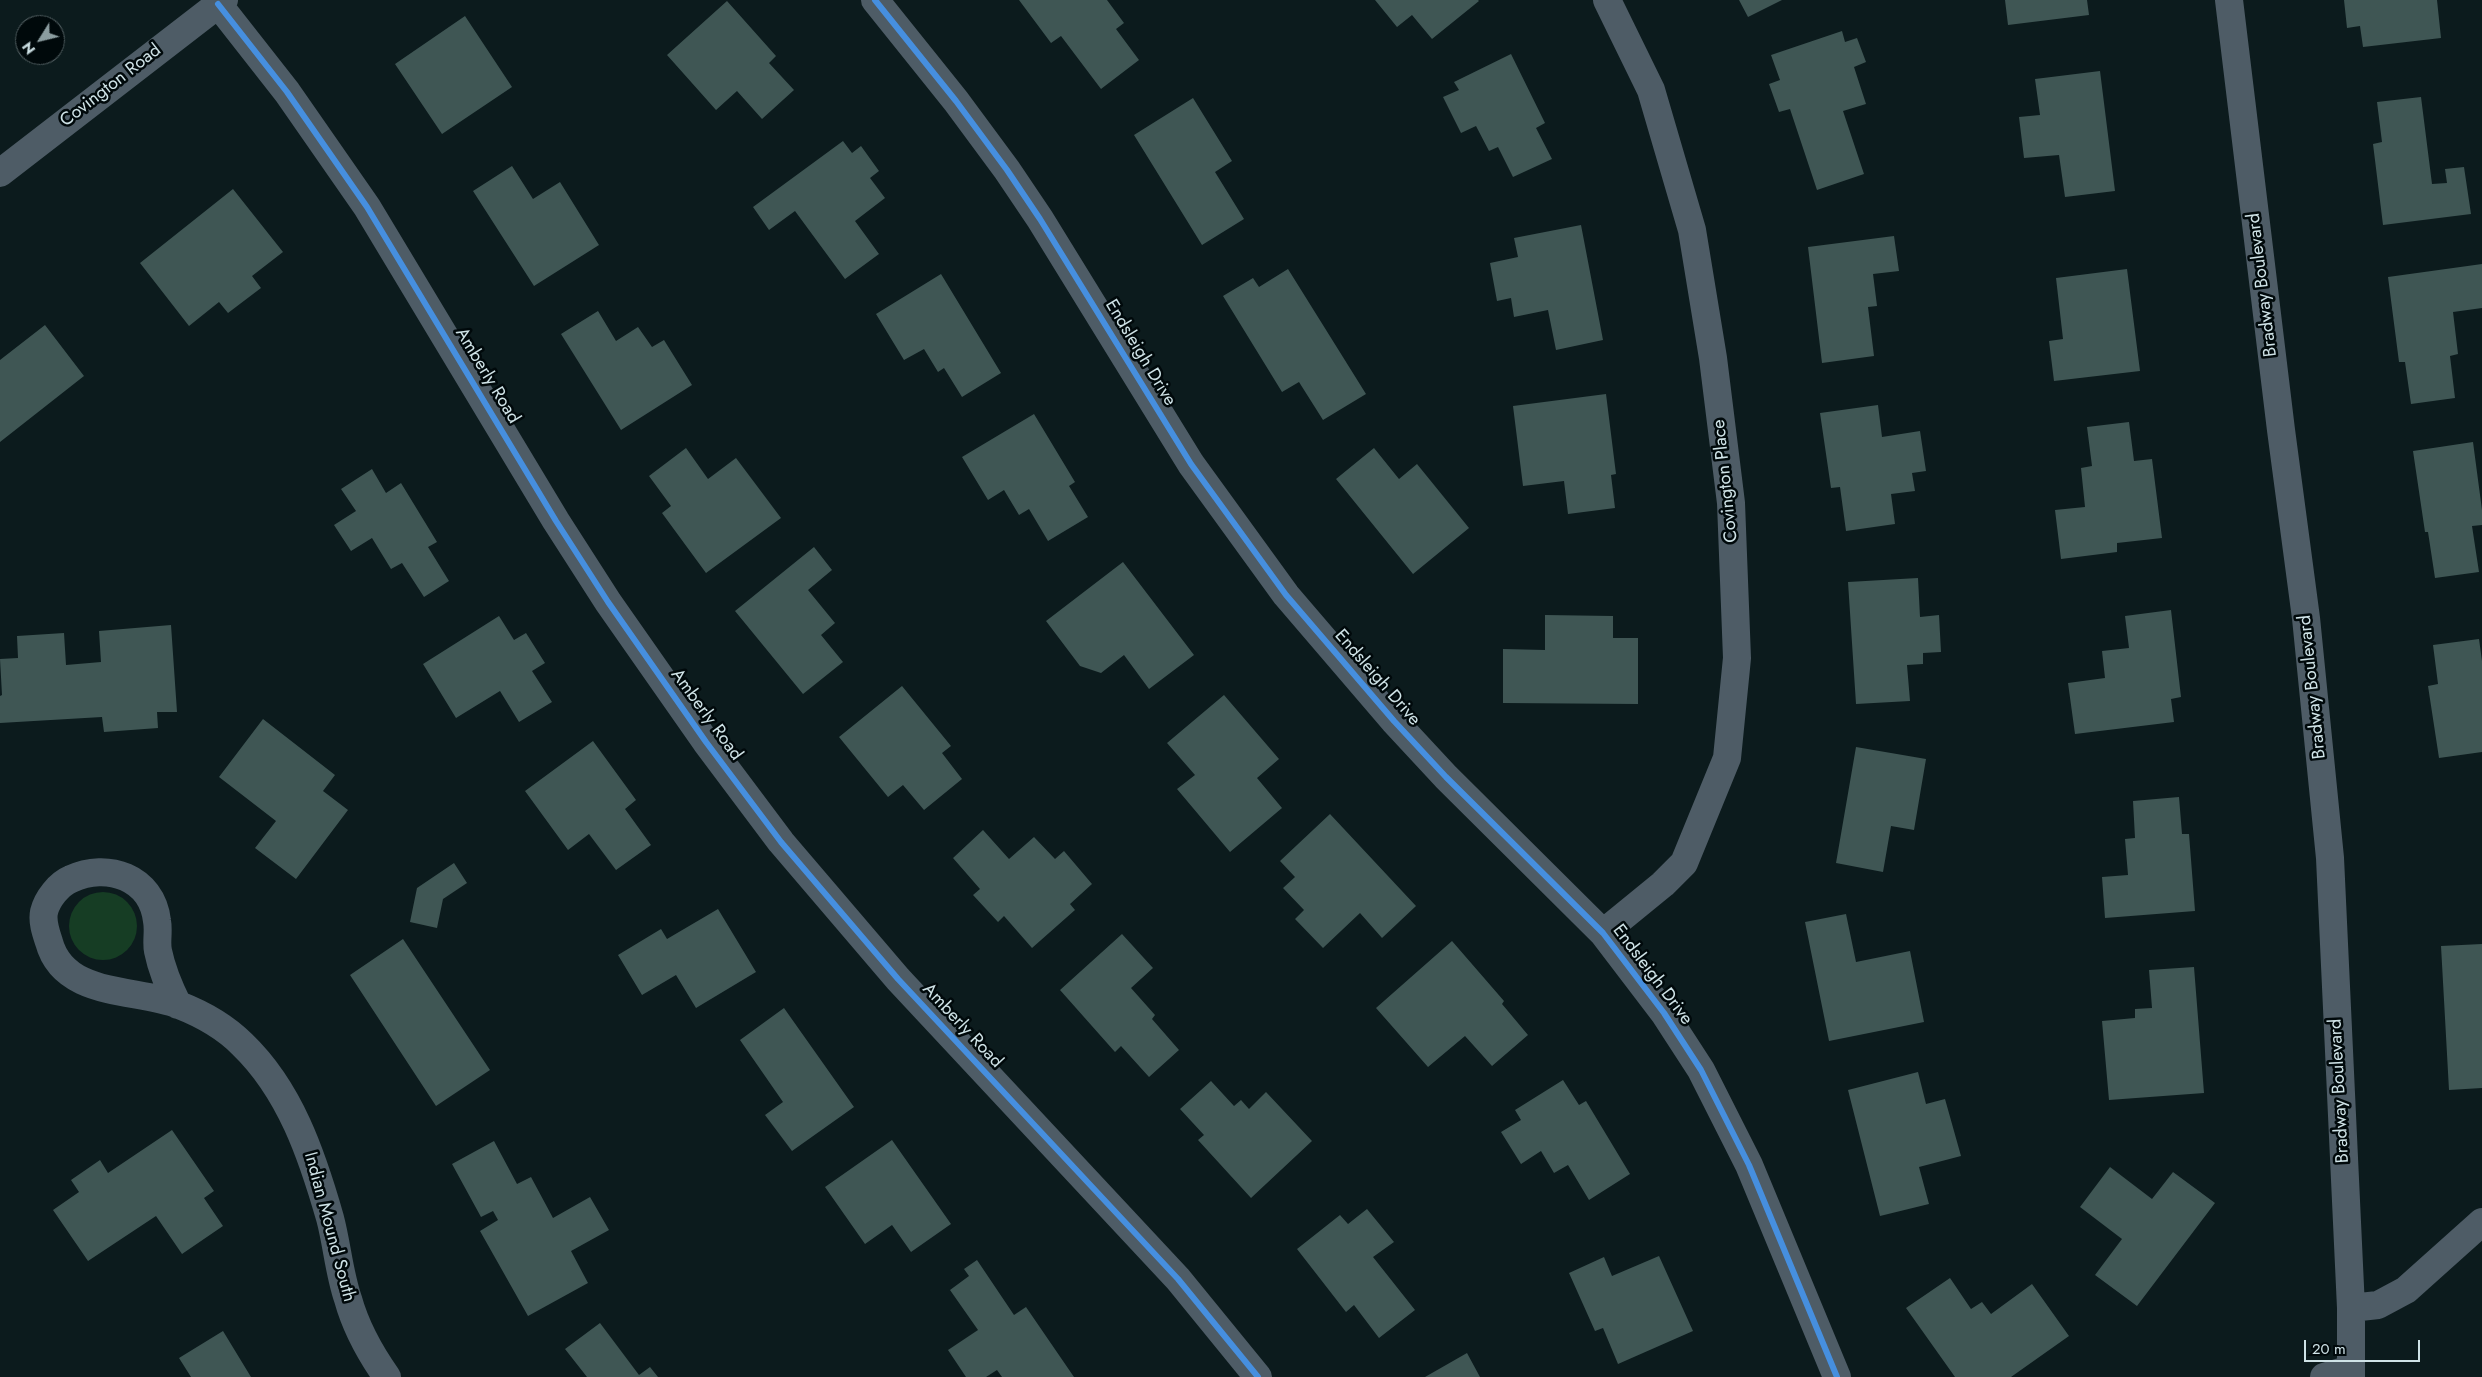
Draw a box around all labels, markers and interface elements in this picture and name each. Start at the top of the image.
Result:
north arrow [15,15,65,65]
text: N [17,38,40,59]
street label: Covington Road [56,40,166,132]
street label: Bradway Boulevard [2243,212,2283,358]
street label: Endsleigh Drive [1100,296,1180,410]
street label: Amberly Road [450,324,524,428]
street label: Covington Place [1709,418,1743,544]
street label: Bradway Boulevard [2295,614,2331,760]
street label: Endsleigh Drive [1329,626,1425,730]
street label: Amberly Road [666,665,746,765]
street label: Endsleigh Drive [1607,921,1697,1029]
street label: Amberly Road [917,979,1007,1073]
street label: Bradway Boulevard [2325,1018,2355,1164]
street label: Indian Mound South [299,1150,359,1304]
scale bar [2307,1330,2423,1362]
text: 20 m [2312,1338,2346,1360]

